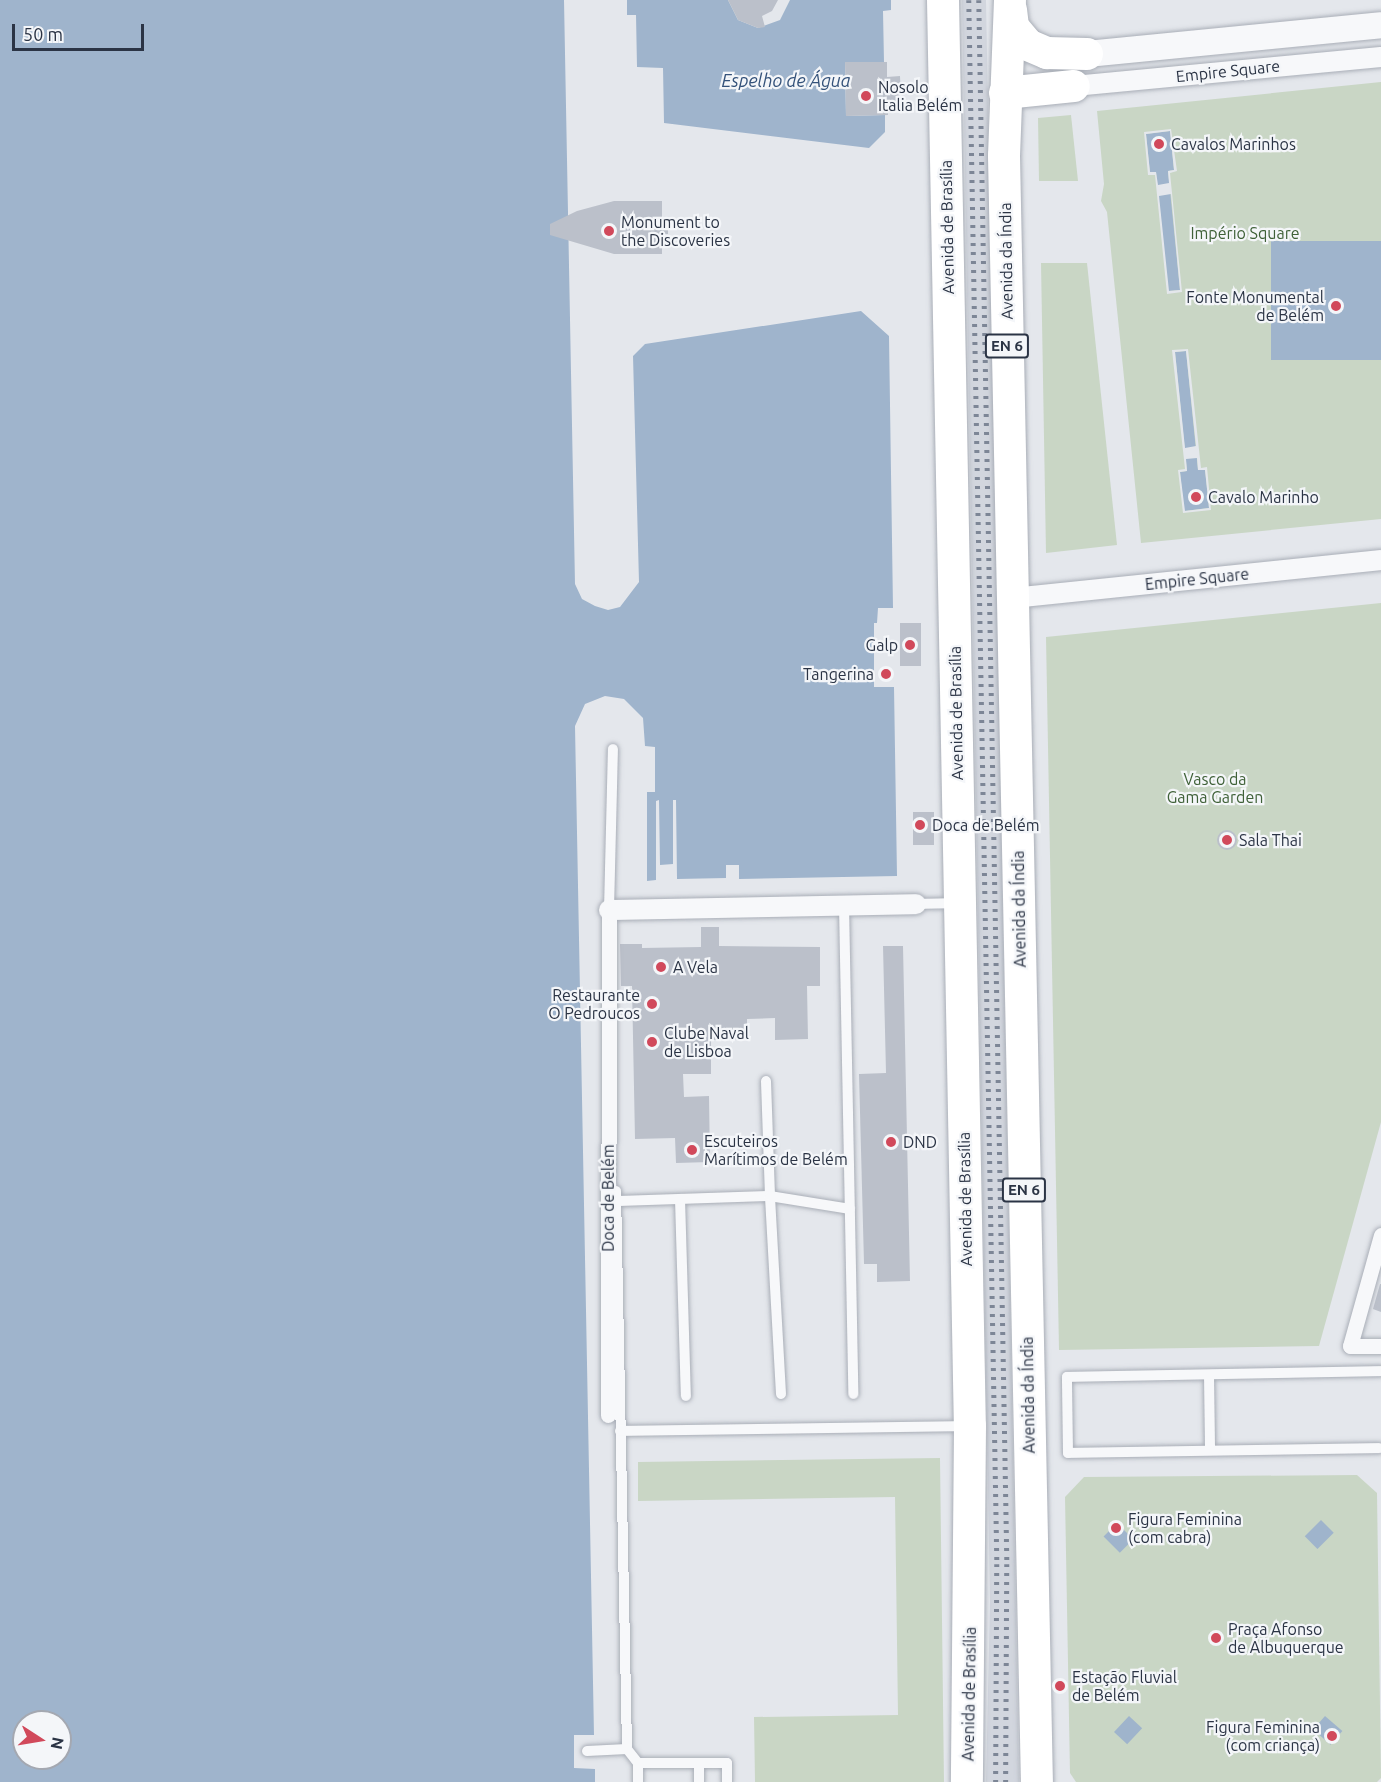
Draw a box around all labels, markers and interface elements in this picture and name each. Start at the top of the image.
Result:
scale bar [15,12,147,50]
text: 50 m [23,24,63,44]
street label: Empire Square [1175,56,1281,86]
water label: Espelho de Água [722,69,850,91]
place label: Nosolo Italia Belém [878,77,962,115]
marker: Nosolo Italia Belém [859,89,873,103]
place label: Cavalos Marinhos [1171,134,1296,154]
marker: Cavalos Marinhos [1152,137,1166,151]
street label: Avenida de Brasília [936,160,958,294]
street label: Avenida da Índia [995,202,1017,320]
place label: Monument to the Discoveries [621,212,730,250]
park label: Império Square [1190,223,1300,243]
marker: Monument to the Discoveries [602,224,616,238]
place label: Fonte Monumental de Belém [1186,287,1324,325]
marker: Fonte Monumental de Belém [1329,299,1343,313]
road number: EN 6 [984,334,1030,358]
place label: Cavalo Marinho [1208,487,1319,507]
marker: Cavalo Marinho [1189,490,1203,504]
street label: Empire Square [1144,564,1250,594]
place label: Galp [866,635,898,655]
marker: Galp [903,638,917,652]
street label: Avenida de Brasília [945,646,967,780]
place label: Tangerina [803,664,874,684]
marker: Tangerina [879,667,893,681]
park label: Vasco da Gama Garden [1167,769,1263,807]
place label: Doca de Belém [932,815,1040,835]
marker: Doca de Belém [913,818,927,832]
place label: Sala Thai [1239,830,1302,850]
marker: Sala Thai [1220,833,1234,847]
street label: Avenida da Índia [1008,850,1030,968]
place label: A Vela [673,957,718,977]
marker: A Vela [654,960,668,974]
place label: Restaurante O Pedroucos [548,985,640,1023]
marker: Restaurante O Pedroucos [645,997,659,1011]
place label: Clube Naval de Lisboa [664,1023,749,1061]
marker: Clube Naval de Lisboa [645,1035,659,1049]
place label: Escuteiros Marítimos de Belém [704,1131,848,1169]
place label: DND [903,1132,937,1152]
street label: Avenida de Brasília [954,1132,976,1266]
marker: DND [884,1135,898,1149]
marker: Escuteiros Marítimos de Belém [685,1143,699,1157]
street label: Doca de Belém [598,1144,618,1252]
road number: EN 6 [1002,1178,1046,1202]
street label: Avenida da Índia [1017,1336,1039,1454]
place label: Figura Feminina (com cabra) [1128,1509,1242,1547]
marker: Figura Feminina (com cabra) [1109,1521,1123,1535]
place label: Praça Afonso de Albuquerque [1228,1619,1344,1657]
street label: Avenida de Brasília [958,1627,980,1761]
marker: Praça Afonso de Albuquerque [1209,1631,1223,1645]
place label: Estação Fluvial de Belém [1072,1667,1177,1705]
marker: Estação Fluvial de Belém [1053,1679,1067,1693]
north arrow [12,1710,72,1770]
place label: Figura Feminina (com criança) [1206,1717,1320,1755]
marker: Figura Feminina (com criança) [1325,1729,1339,1743]
text: N [48,1736,68,1751]

